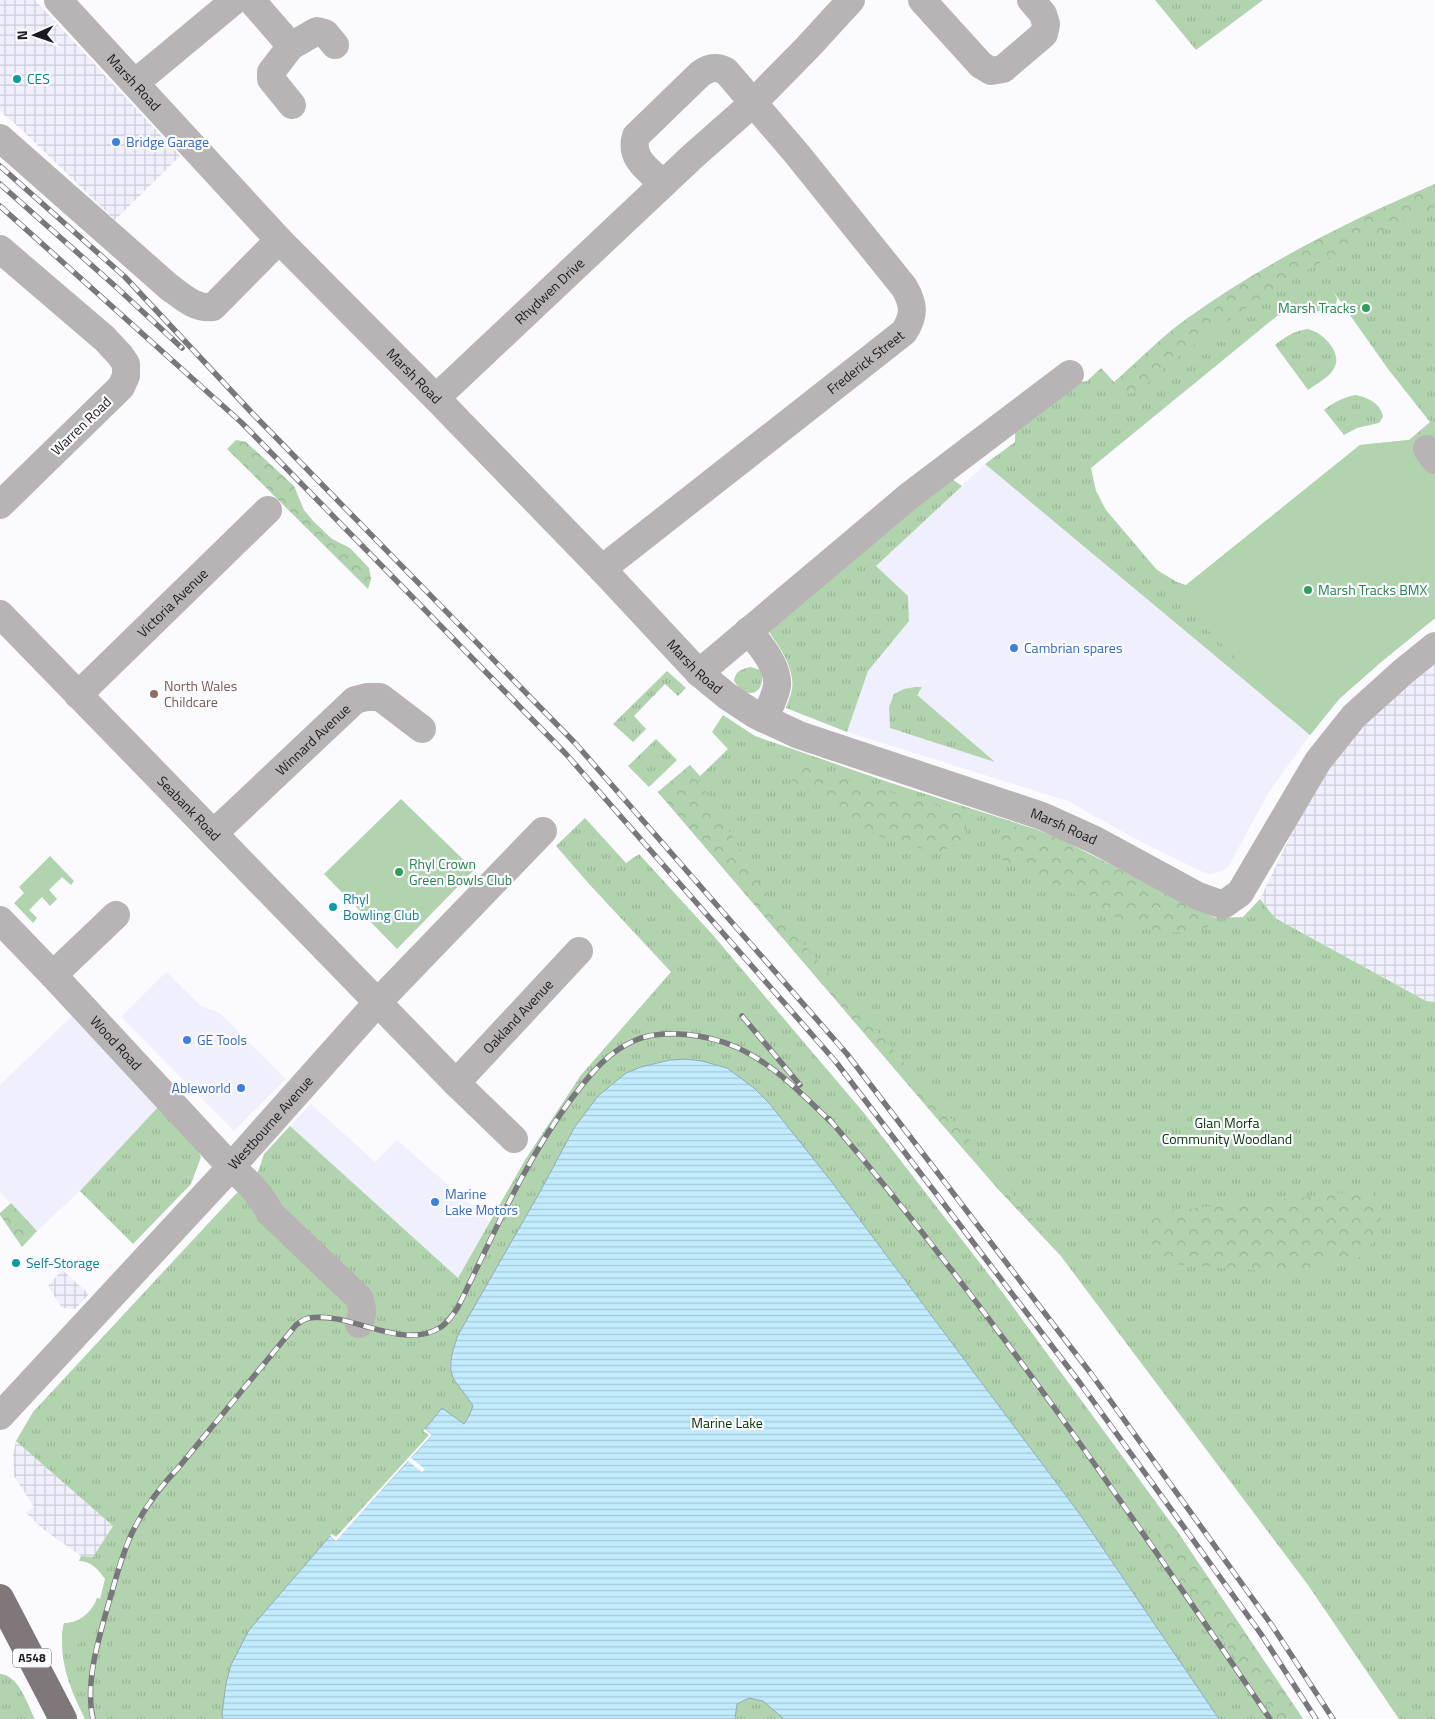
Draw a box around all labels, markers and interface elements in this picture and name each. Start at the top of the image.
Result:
north arrow [10,10,60,60]
text: N [11,30,32,41]
street label: Marsh Road [102,49,166,115]
place label: CES [27,68,50,89]
marker: CES [11,73,23,85]
place label: Bridge Garage [126,131,209,152]
marker: Bridge Garage [110,136,122,148]
street label: Rhydwen Drive [510,253,589,329]
place label: Marsh Tracks [1278,297,1356,318]
marker: Marsh Tracks [1360,302,1372,314]
street label: Frederick Street [822,325,908,399]
street label: Marsh Road [382,343,447,408]
street label: Warren Road [46,391,116,460]
street label: Victoria Avenue [132,563,212,642]
place label: Marsh Tracks BMX [1318,579,1428,600]
marker: Marsh Tracks BMX [1302,584,1314,596]
street label: Marsh Road [662,634,728,699]
place label: Cambrian spares [1024,637,1122,658]
marker: Cambrian spares [1008,642,1020,654]
place label: North Wales Childcare [164,675,237,712]
marker: North Wales Childcare [148,688,160,700]
street label: Winnard Avenue [270,699,355,780]
street label: Seabank Road [153,771,226,845]
street label: Marsh Road [1028,802,1101,850]
place label: Rhyl Crown Green Bowls Club [409,853,512,890]
marker: Rhyl Crown Green Bowls Club [393,866,405,878]
place label: Rhyl Bowling Club [343,888,419,925]
marker: Rhyl Bowling Club [327,901,339,913]
street label: Oakland Avenue [477,974,558,1058]
street label: Wood Road [86,1011,147,1075]
place label: GE Tools [197,1029,247,1050]
marker: GE Tools [181,1034,193,1046]
street label: Westbourne Avenue [223,1071,318,1174]
place label: Ableworld [172,1077,231,1098]
marker: Ableworld [235,1082,247,1094]
park label: Glan Morfa Community Woodland [1162,1112,1292,1149]
place label: Marine Lake Motors [445,1183,518,1220]
marker: Marine Lake Motors [429,1196,441,1208]
place label: Self-Storage [26,1252,100,1273]
marker: Self-Storage [10,1257,22,1269]
park label: Marine Lake [691,1412,763,1433]
road number: A548 [13,1649,51,1668]

